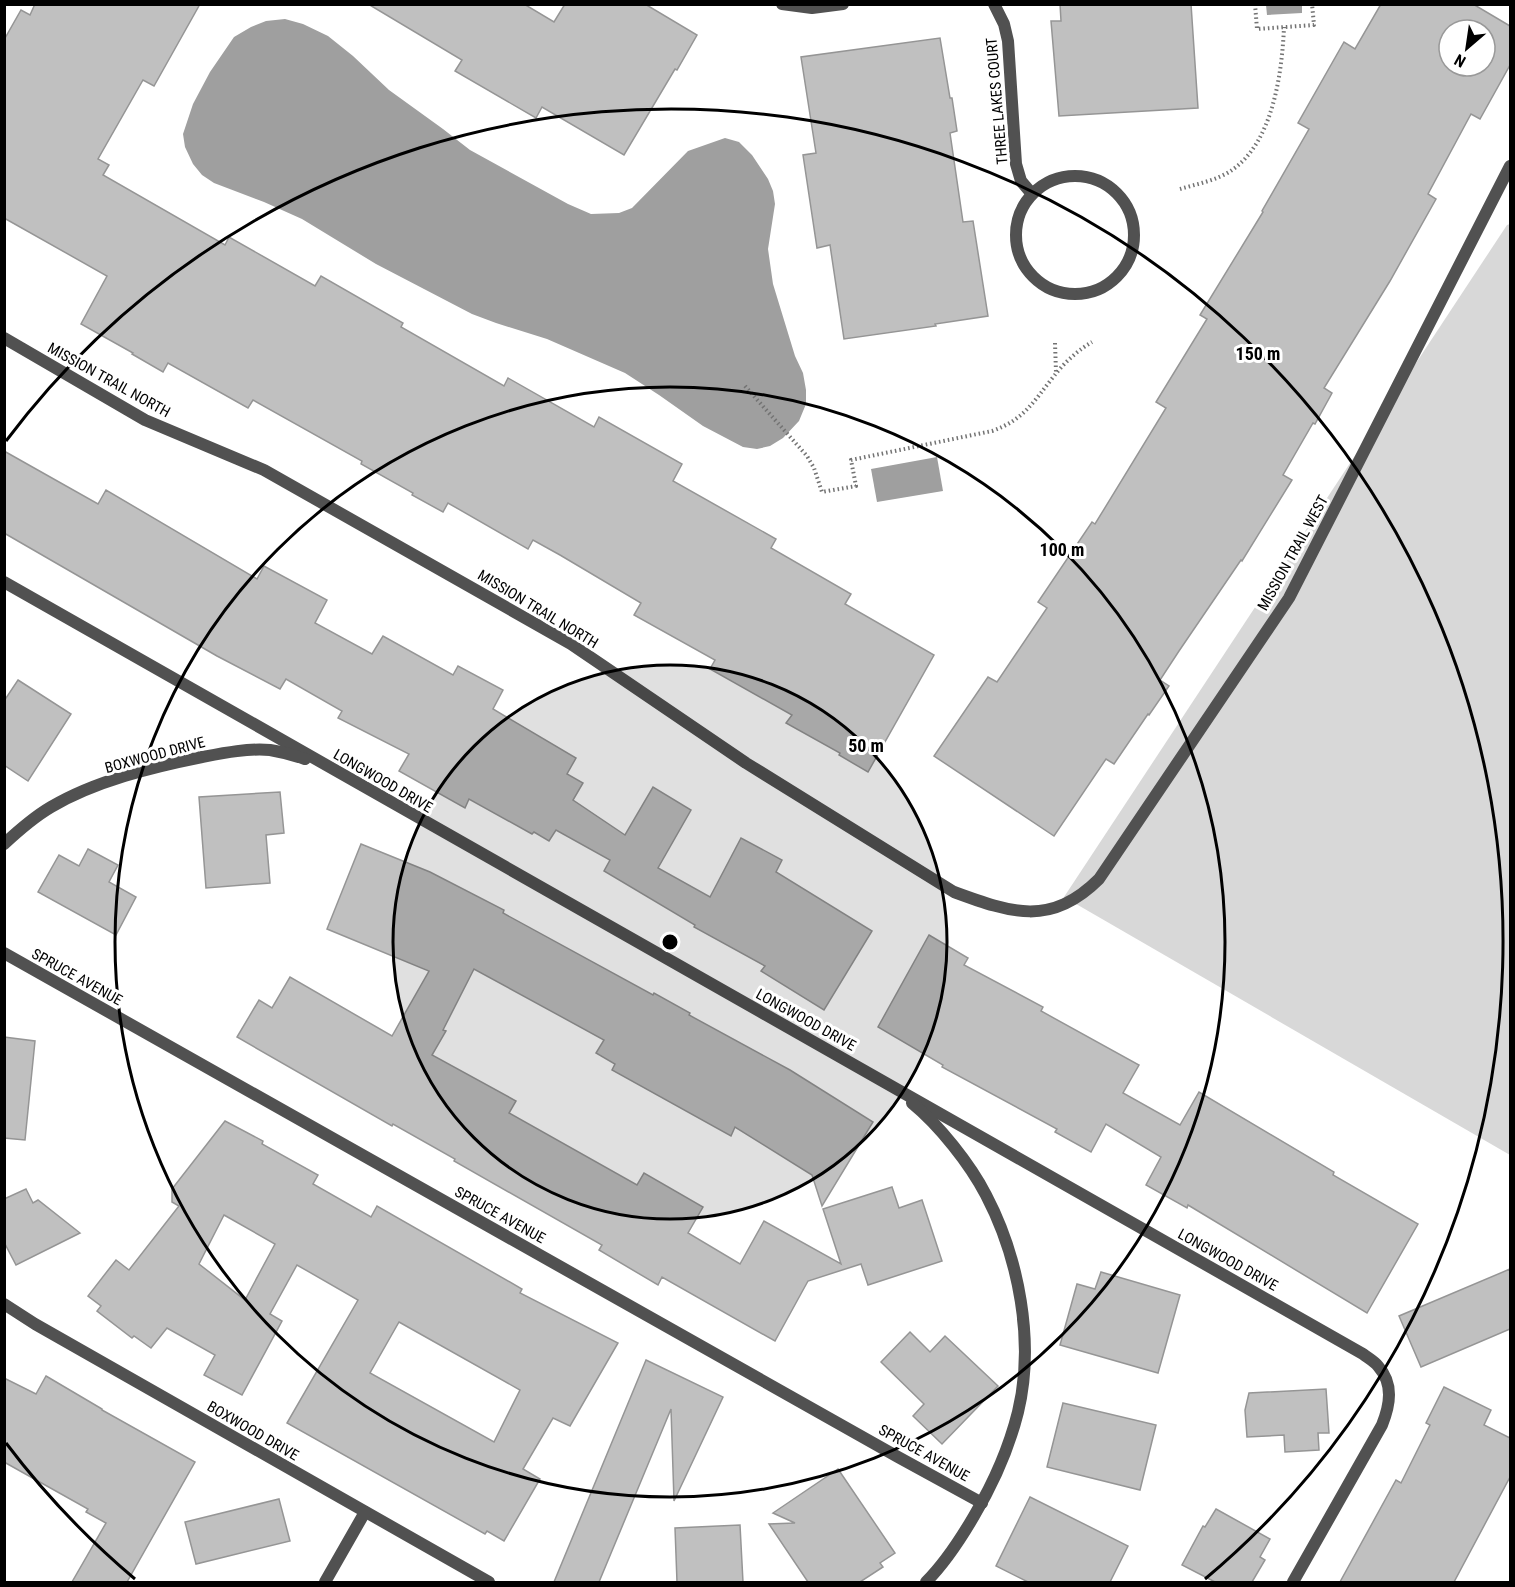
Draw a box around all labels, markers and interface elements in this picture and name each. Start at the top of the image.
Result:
north arrow [1437,18,1497,78]
street label: THREE LAKES COURT [982,37,1012,165]
text: N [1451,50,1469,71]
street label: MISSION TRAIL NORTH [45,339,173,421]
text: 150 m [1236,343,1280,364]
street label: MISSION TRAIL WEST [1254,492,1332,614]
text: 100 m [1040,539,1084,560]
street label: MISSION TRAIL NORTH [474,566,602,652]
street label: BOXWOOD DRIVE [103,733,207,777]
text: 50 m [848,735,884,756]
street label: LONGWOOD DRIVE [330,745,436,817]
centre of rings [660,932,680,952]
street label: SPRUCE AVENUE [28,945,126,1009]
street label: LONGWOOD DRIVE [753,985,859,1055]
street label: SPRUCE AVENUE [451,1183,549,1247]
street label: LONGWOOD DRIVE [1175,1225,1281,1295]
street label: BOXWOOD DRIVE [204,1397,302,1465]
street label: SPRUCE AVENUE [875,1421,973,1485]

